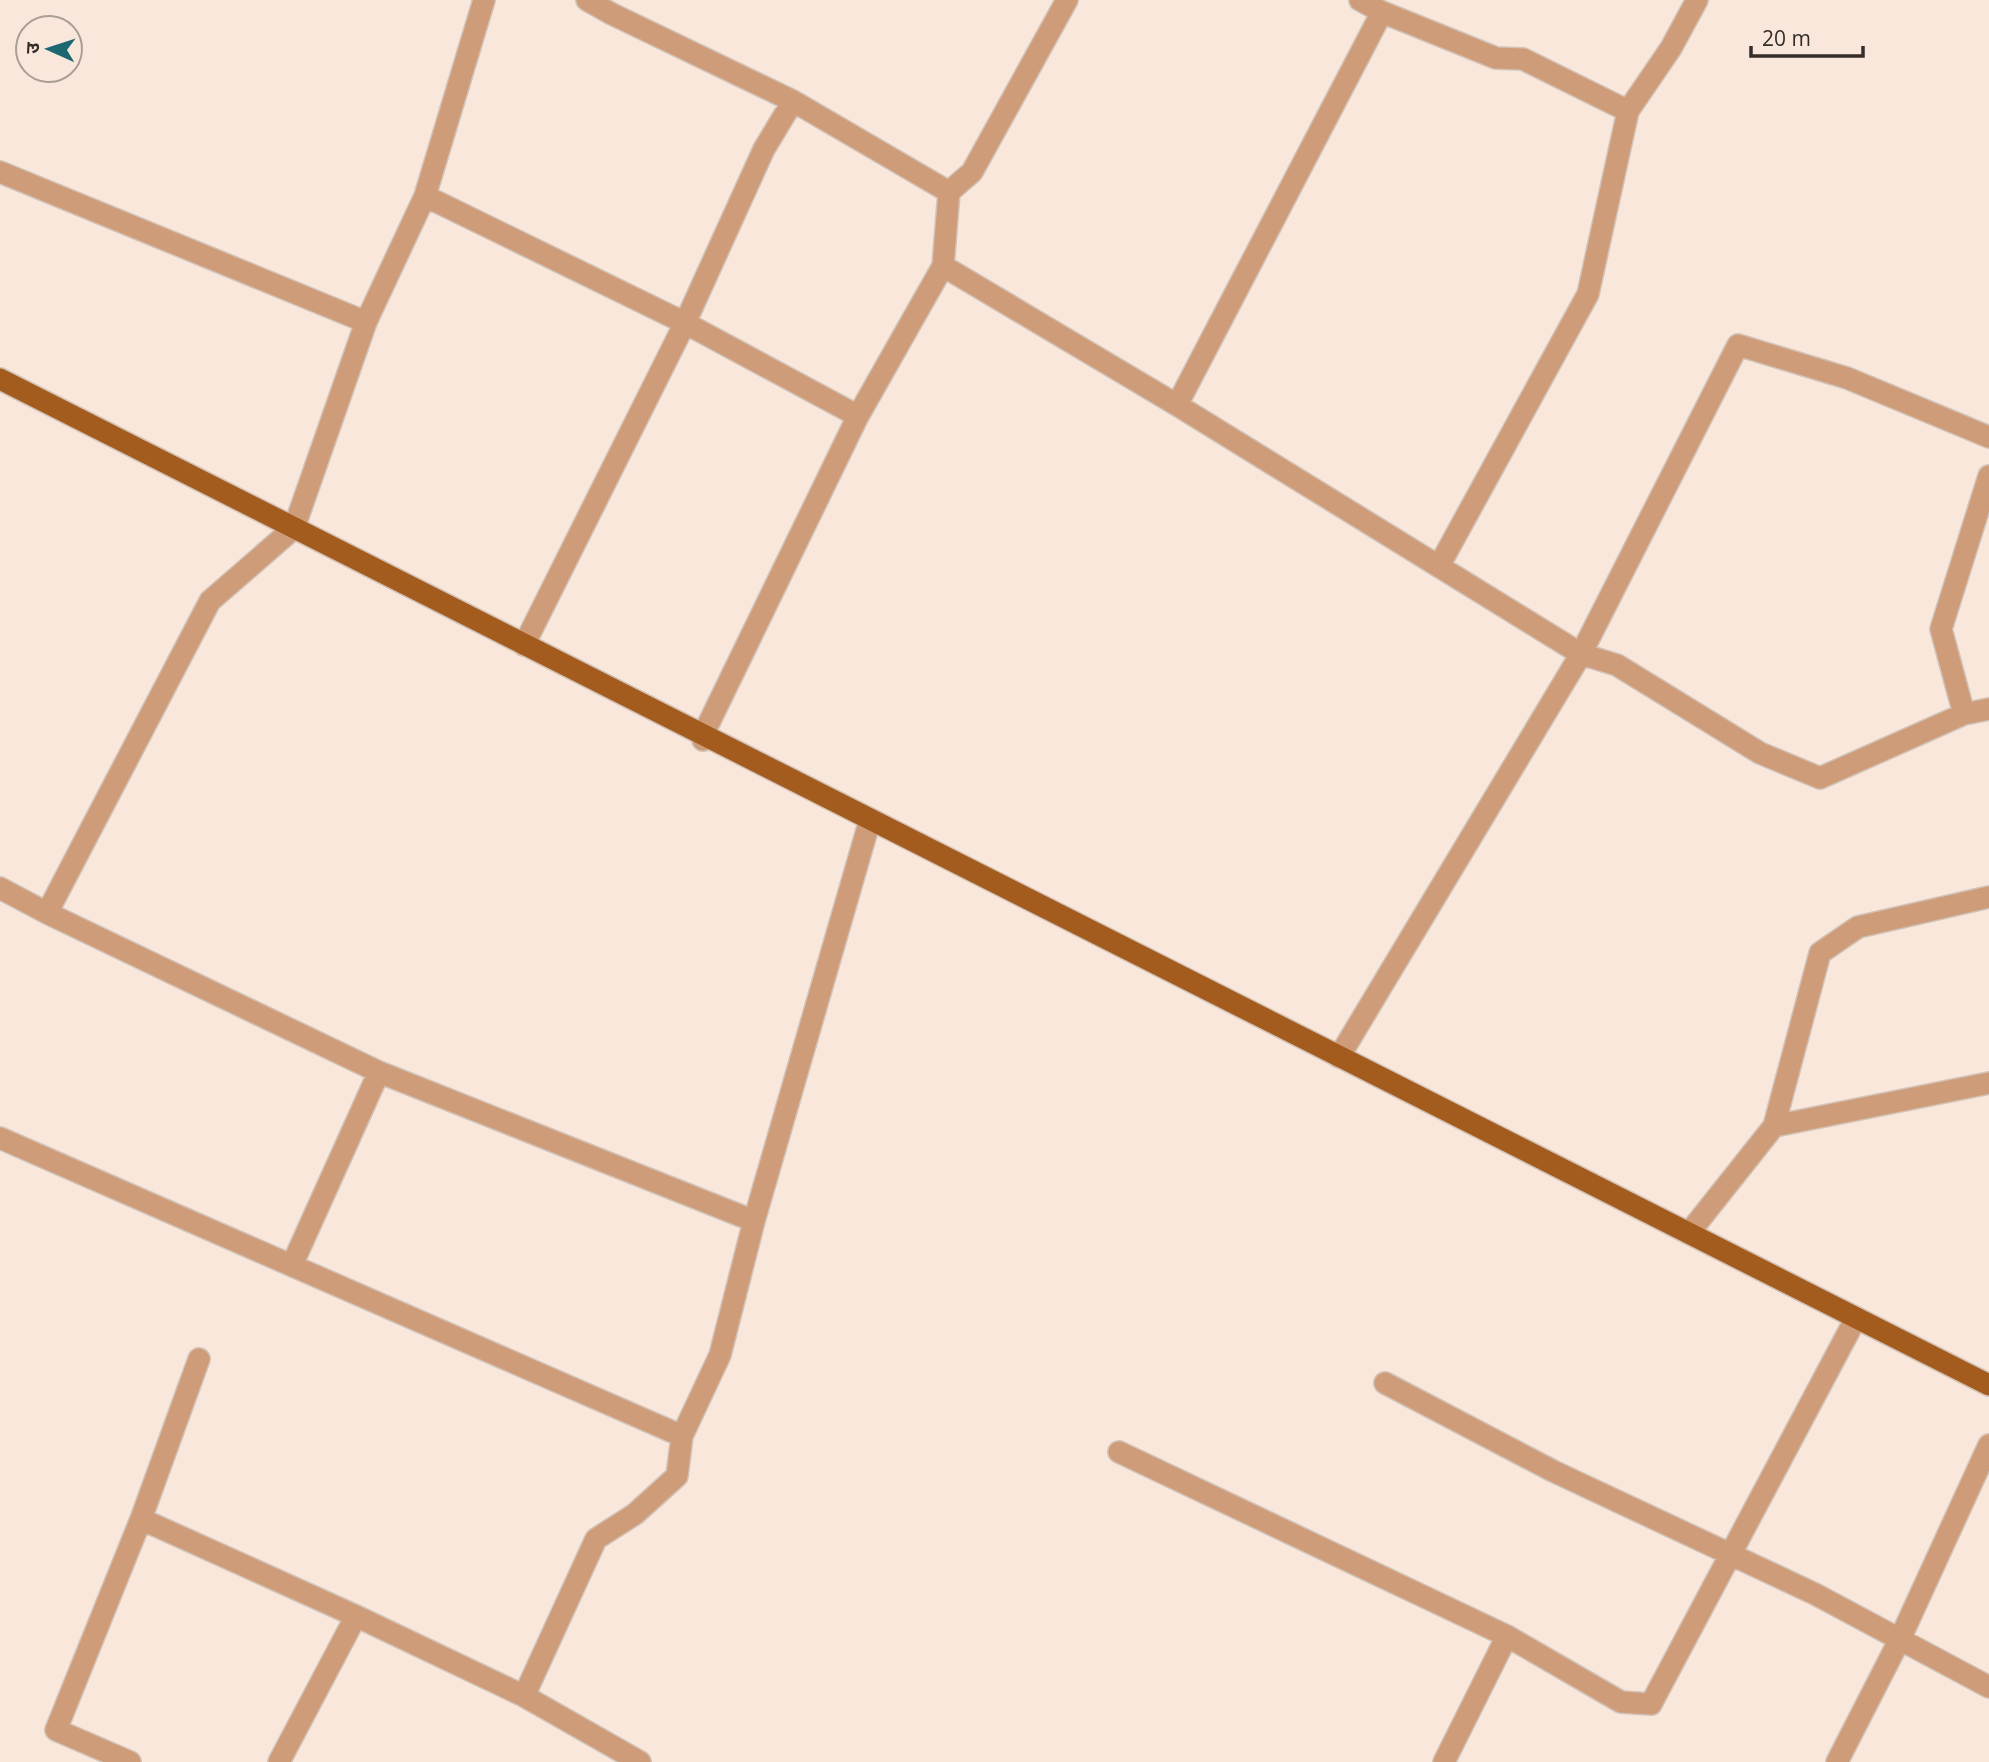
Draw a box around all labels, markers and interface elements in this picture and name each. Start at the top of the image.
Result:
north arrow [14,14,84,84]
scale bar [1751,14,1863,58]
text: 20 m [1762,24,1811,52]
text: उ [19,41,45,54]

